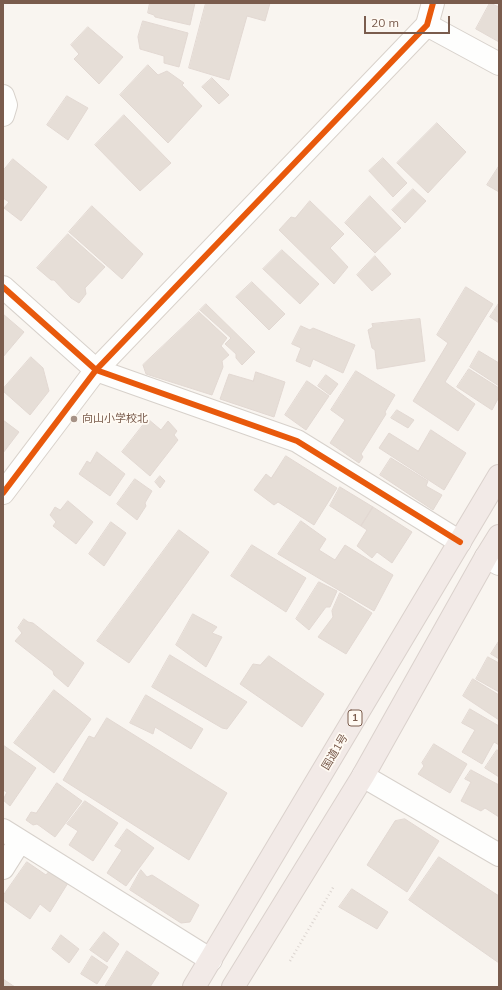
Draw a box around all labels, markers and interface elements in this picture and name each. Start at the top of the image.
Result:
scale bar [366,8,452,34]
text: 20 m [371,15,399,30]
place label: 向山小学校北 [82,412,148,426]
marker: 向山小学校北 [69,414,79,424]
road number: 1 [348,710,362,726]
street label: 国道1号 [319,732,351,772]

